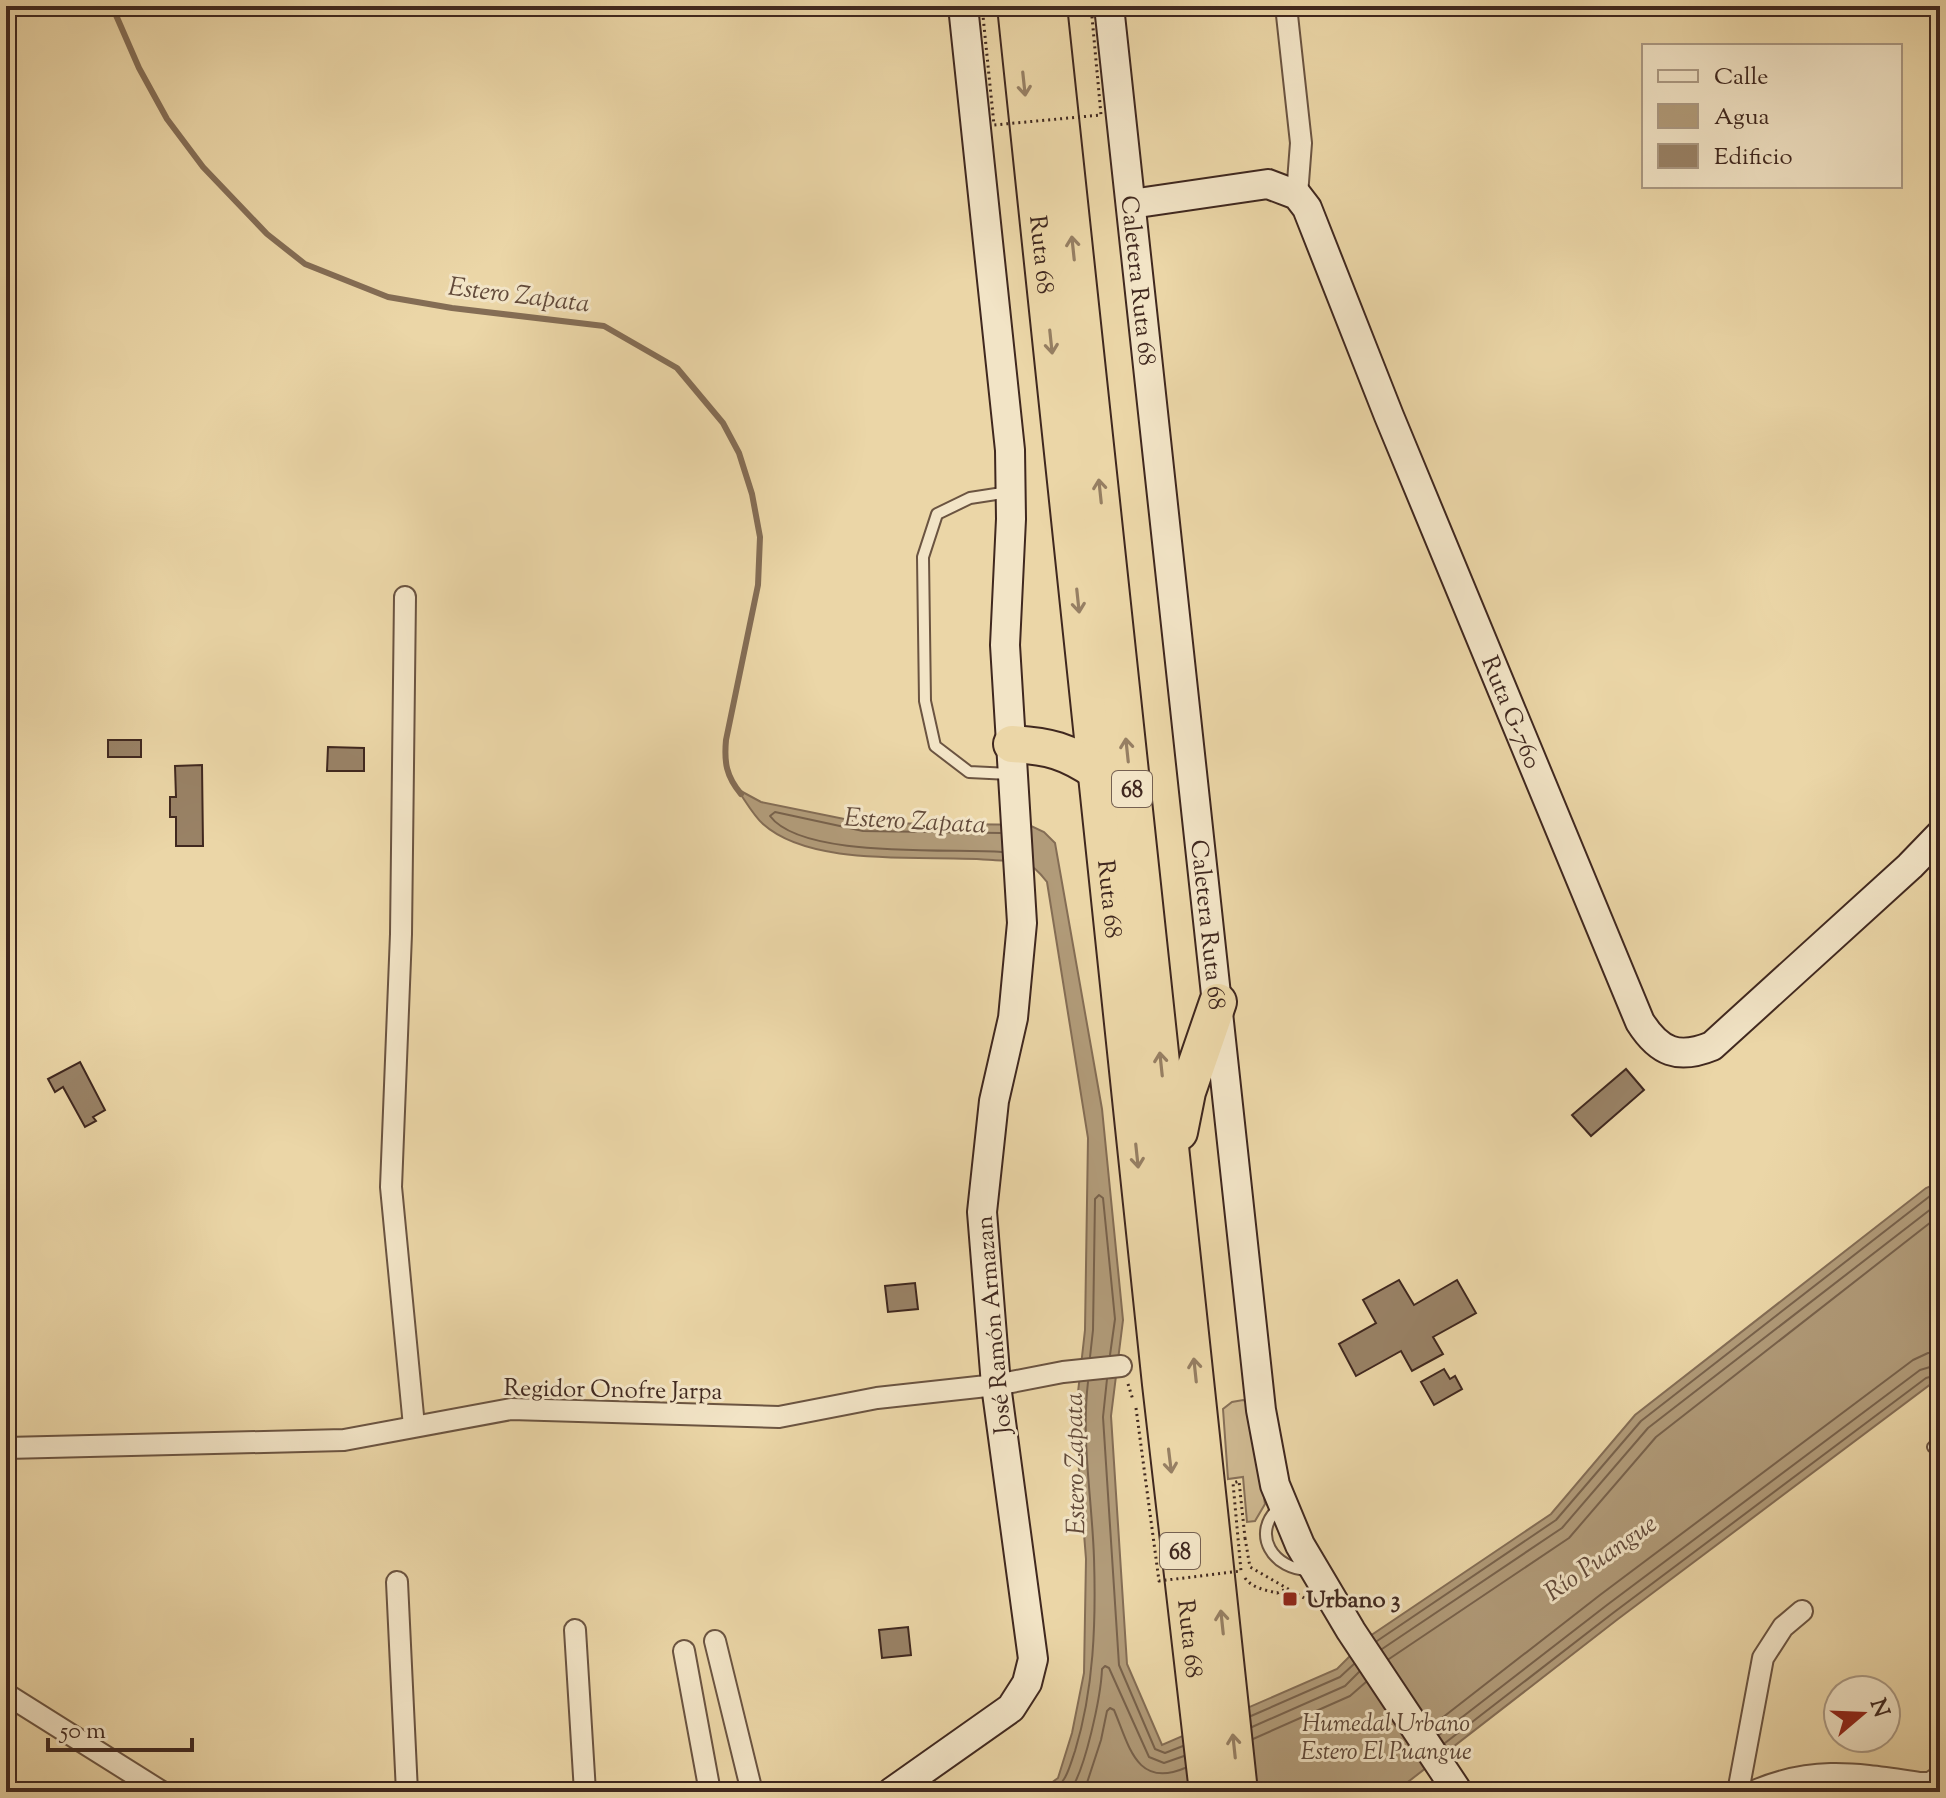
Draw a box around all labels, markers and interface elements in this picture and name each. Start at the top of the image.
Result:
legend [1642,44,1902,188]
text: Calle [1714,61,1768,95]
one-way arrow [1017,70,1032,97]
text: Agua [1714,101,1770,135]
text: Edificio [1714,141,1793,175]
street label: Caletera Ruta 68 [1111,194,1163,367]
street label: Ruta 68 [1019,214,1061,296]
one-way arrow [1066,235,1081,261]
water label: Estero Zapata [446,269,592,324]
one-way arrow [1044,328,1059,355]
one-way arrow [1092,478,1107,505]
one-way arrow [1070,587,1085,614]
street label: Ruta G-760 [1471,651,1548,775]
one-way arrow [1120,737,1135,764]
road number: 68 [1112,771,1152,807]
water label: Estero Zapata [843,800,987,845]
street label: Caletera Ruta 68 [1180,838,1233,1012]
street label: Ruta 68 [1087,858,1129,940]
one-way arrow [1154,1051,1169,1078]
one-way arrow [1130,1142,1145,1169]
street label: José Ramón Armazan [968,1214,1022,1438]
one-way arrow [1187,1358,1202,1383]
street label: Regidor Onofre Jarpa [503,1372,723,1410]
water label: Estero Zapata [1057,1392,1096,1535]
one-way arrow [1163,1448,1178,1473]
water label: Río Puangue [1538,1507,1665,1611]
road number: 68 [1160,1533,1200,1569]
place label: Urbano 3 [1306,1584,1401,1618]
marker: Urbano 3 [1281,1590,1299,1608]
street label: Ruta 68 [1167,1598,1210,1680]
one-way arrow [1214,1609,1229,1636]
north arrow [1822,1674,1902,1754]
text: N [1860,1695,1896,1722]
scale bar [48,1702,192,1752]
park label: Humedal Urbano Estero El Puangue [1300,1708,1472,1770]
text: 50 m [58,1715,106,1749]
one-way arrow [1227,1733,1242,1760]

